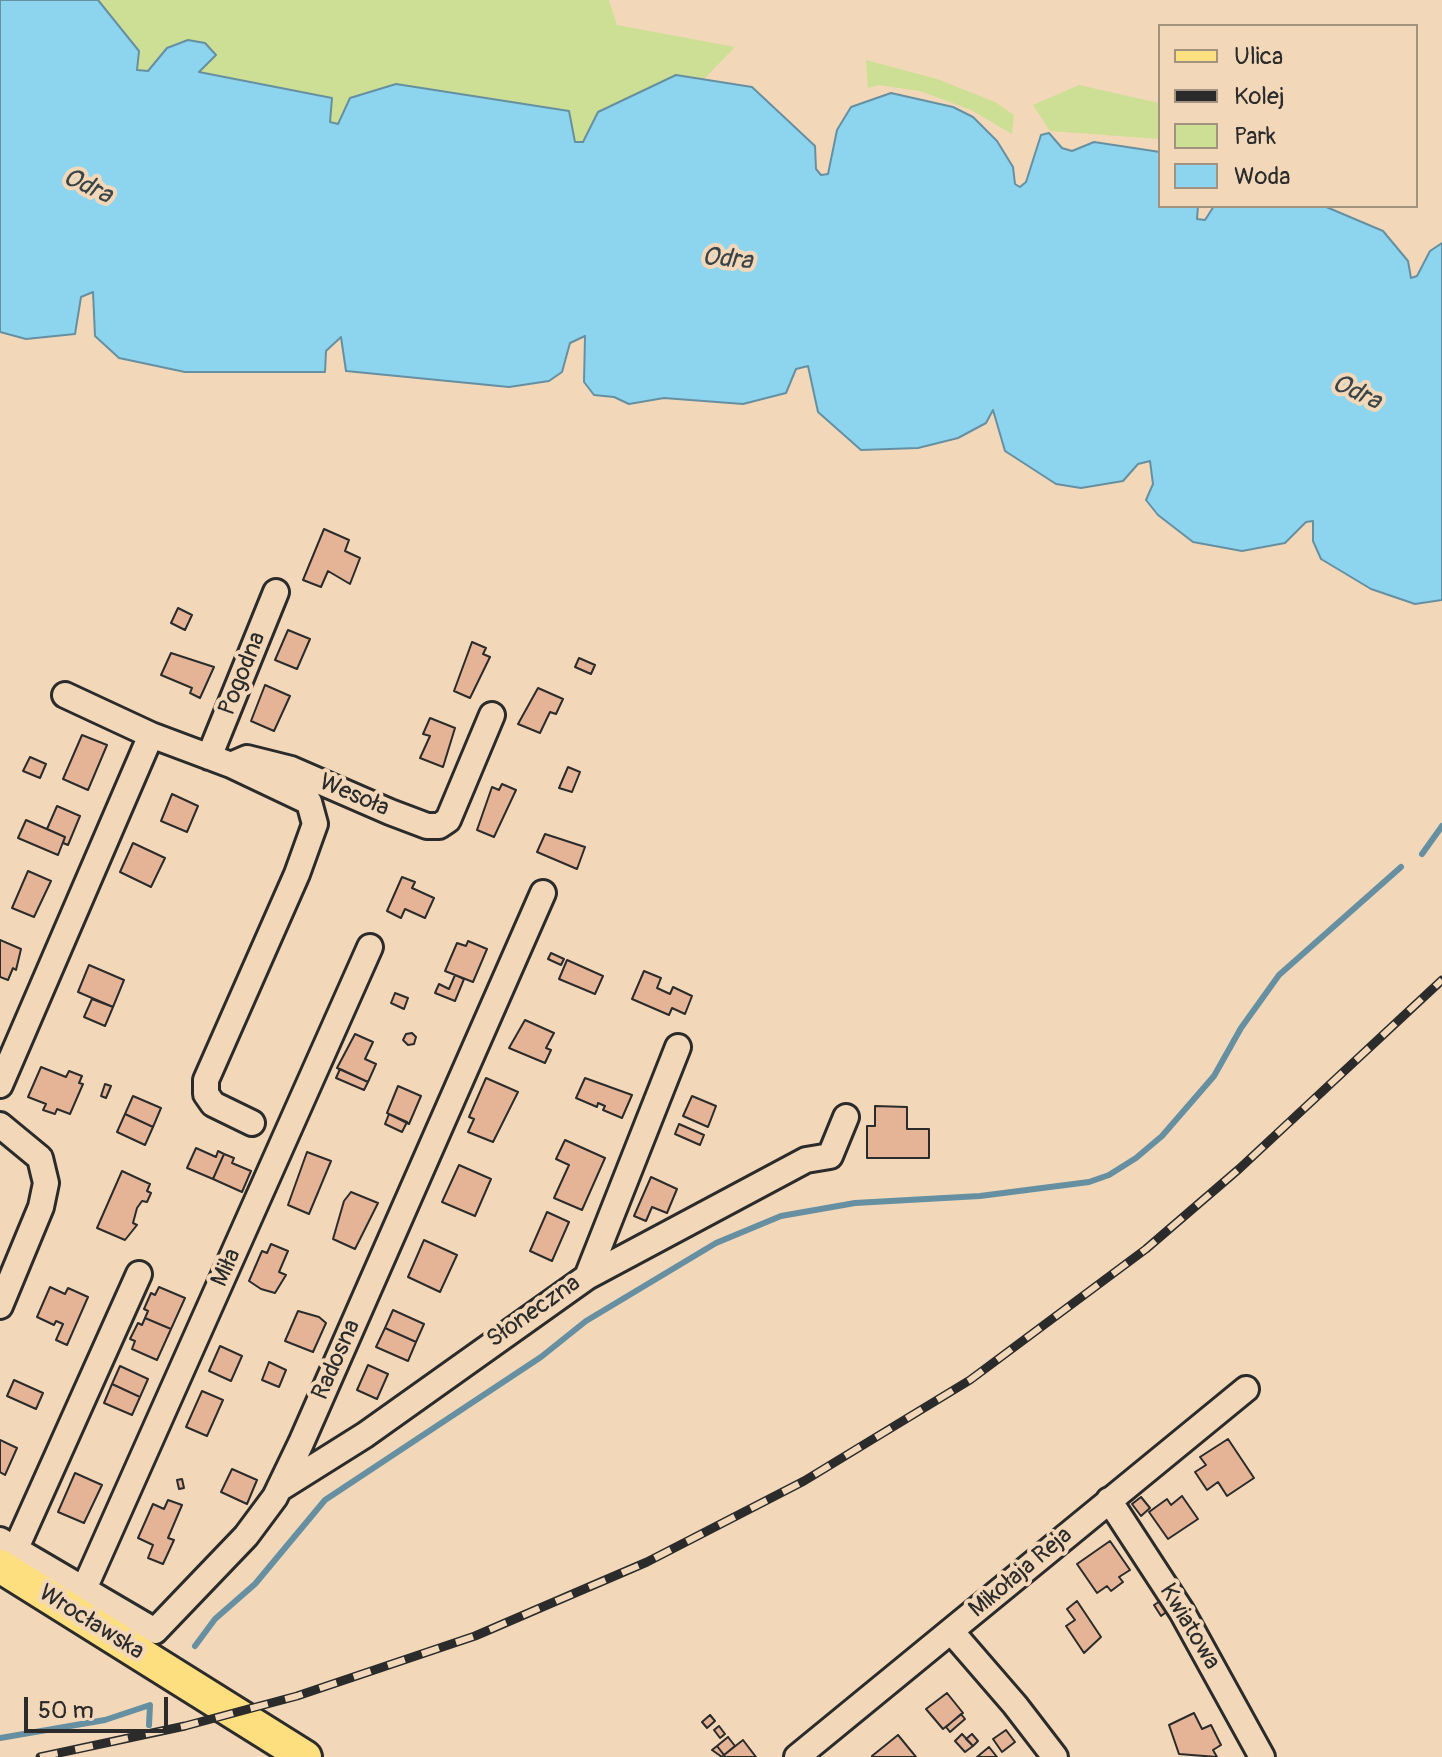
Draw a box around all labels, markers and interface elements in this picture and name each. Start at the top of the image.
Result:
legend [1158,24,1418,208]
text: Ulica [1234,42,1283,71]
text: Kolej [1234,82,1284,111]
text: Park [1234,122,1276,151]
water label: Odra [57,162,117,212]
text: Woda [1234,162,1290,191]
water label: Odra [700,242,754,278]
water label: Odra [1326,368,1386,418]
street label: Pogodna [213,628,273,720]
street label: Wesoła [315,768,393,824]
street label: Miła [206,1244,248,1292]
street label: Słoneczna [482,1269,586,1355]
street label: Radosna [307,1315,367,1405]
street label: Mikołaja Reja [964,1522,1078,1624]
street label: Wrocławska [33,1579,149,1667]
street label: Kwiatowa [1152,1579,1226,1675]
scale bar [28,1681,172,1731]
text: 50 m [38,1696,94,1725]

